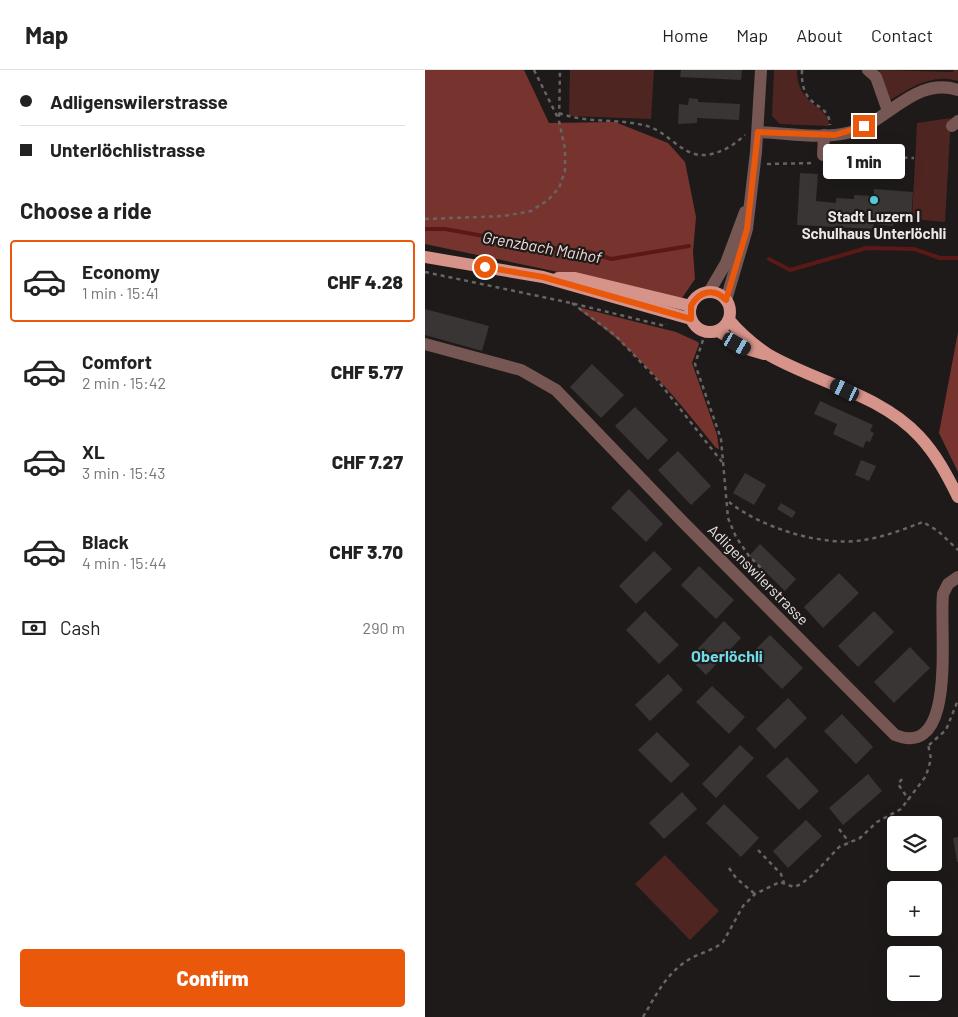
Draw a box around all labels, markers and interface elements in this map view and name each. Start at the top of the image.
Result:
text: Map [25,20,68,49]
text: Home [662,24,708,46]
text: Map [736,24,768,46]
text: About [796,24,843,46]
text: Contact [871,24,933,46]
text: Adligenswilerstrasse [50,90,228,113]
route end [853,115,875,137]
text: Unterlöchlistrasse [50,138,205,161]
callout: 1 min [823,144,905,178]
text: 1 min [846,152,882,171]
marker: Stadt Luzern I Schulhaus Unterlöchli [868,194,880,206]
text: Choose a ride [20,197,152,223]
place label: Stadt Luzern I Schulhaus Unterlöchli [802,207,947,242]
water label: Grenzbach Maihof [481,227,604,266]
route start [474,256,496,278]
icon: car [22,259,67,304]
text: Economy [82,260,160,283]
text: CHF 4.28 [327,270,403,293]
text: 1 min · 15:41 [82,283,159,302]
car [720,330,753,358]
icon: car [22,349,67,394]
text: Comfort [82,350,152,373]
text: CHF 5.77 [331,360,403,383]
text: 2 min · 15:42 [82,373,166,392]
car [828,377,861,403]
icon: car [22,439,67,484]
text: XL [82,440,105,463]
text: CHF 7.27 [332,450,403,473]
text: 3 min · 15:43 [82,463,165,482]
street label: Adligenswilerstrasse [705,520,813,628]
icon: car [22,529,67,574]
text: Black [82,530,129,553]
text: CHF 3.70 [329,540,403,563]
text: 4 min · 15:44 [82,553,167,572]
icon: cash [20,614,48,642]
text: Cash [60,616,101,639]
text: 290 m [363,618,405,637]
district label: Oberlöchli [691,646,763,665]
map controls [887,816,942,1001]
button: layers [887,816,942,871]
button: + [887,881,942,936]
button: − [887,946,942,1001]
button: Confirm [20,949,405,1007]

